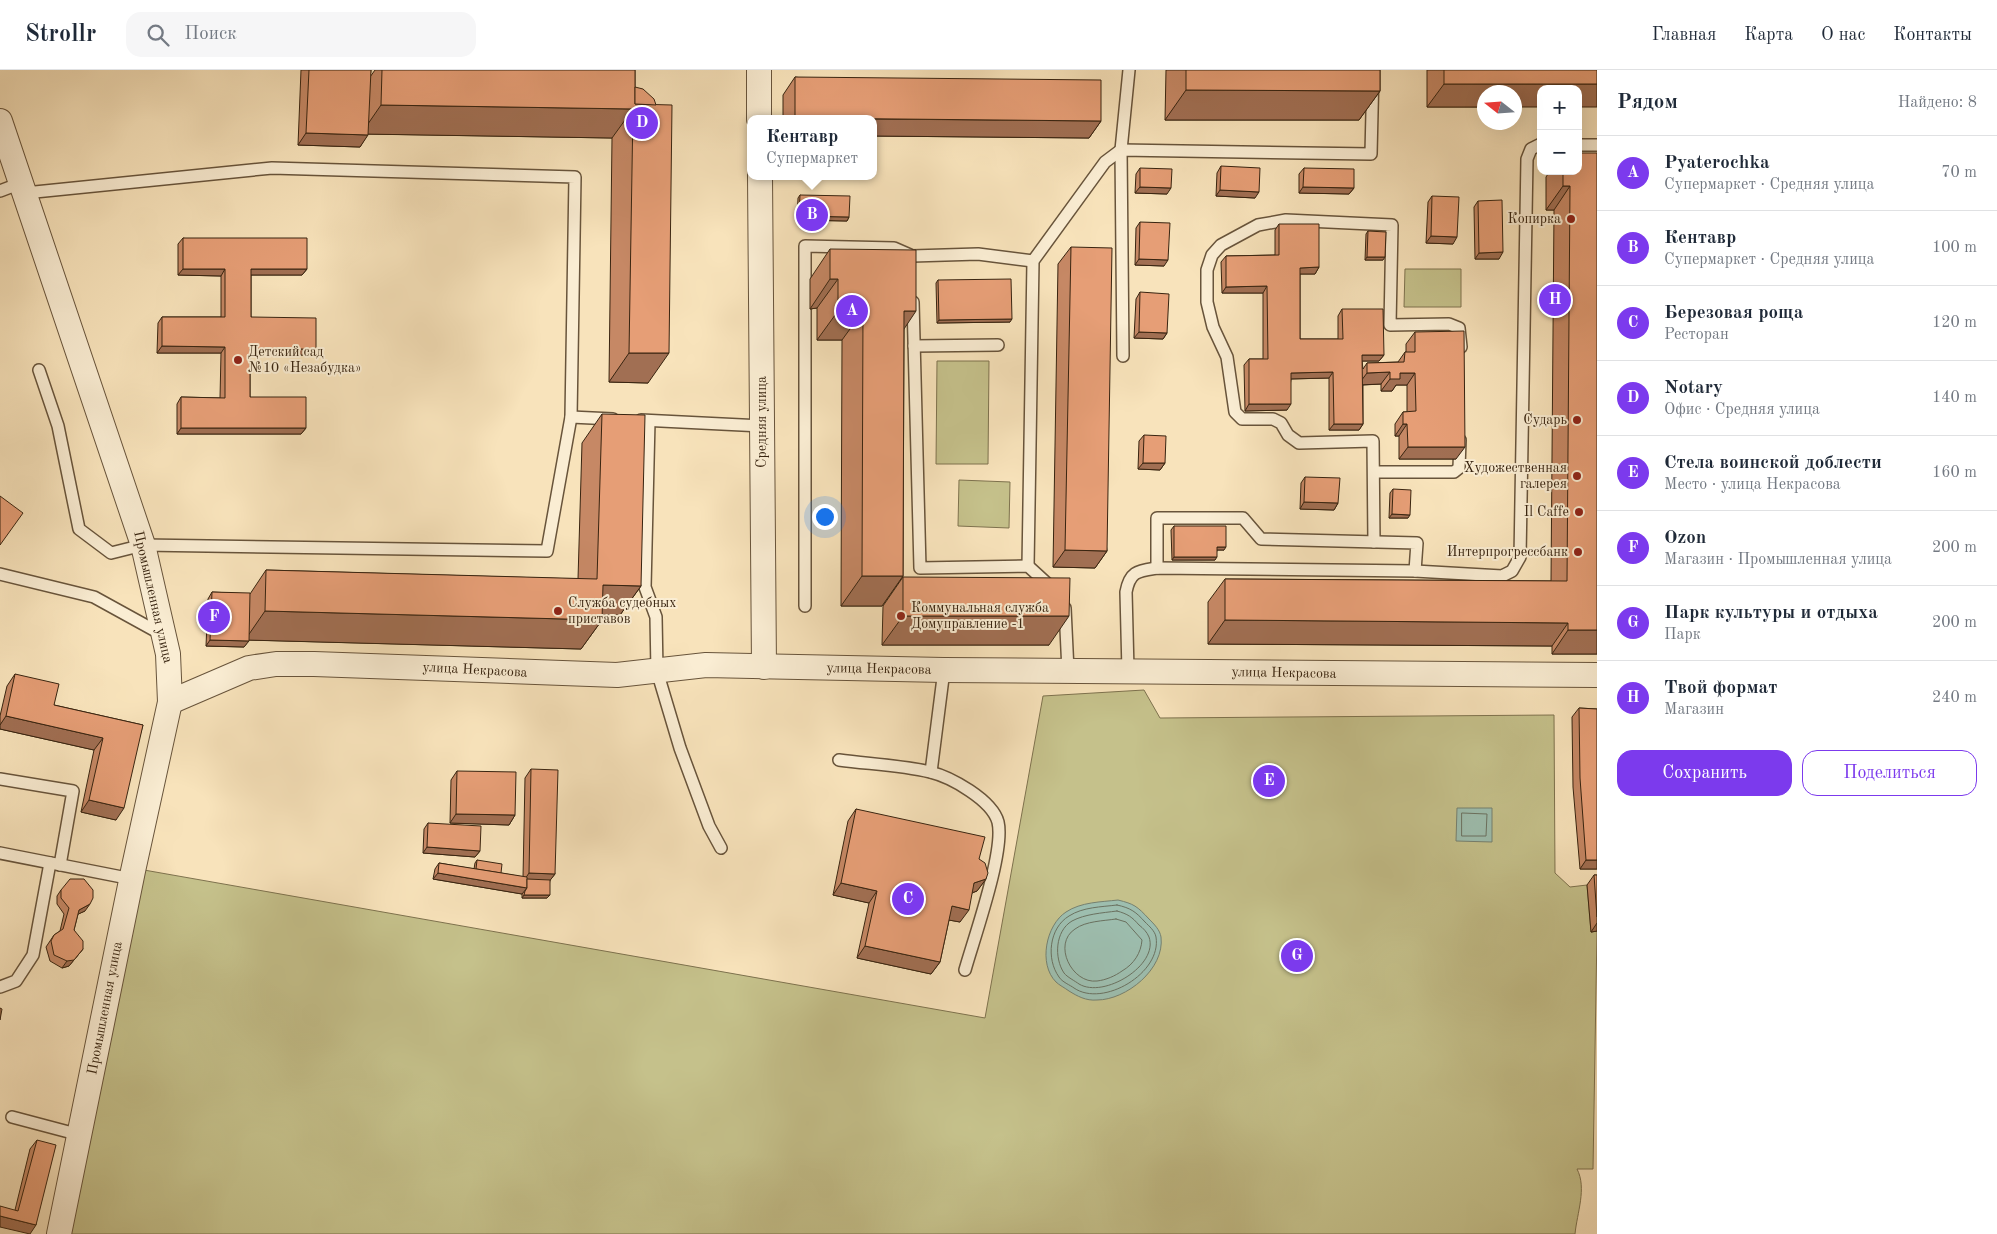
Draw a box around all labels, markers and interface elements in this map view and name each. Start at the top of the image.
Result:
search box [126,12,476,57]
icon: search [144,21,172,49]
text: Strollr [25,23,96,47]
text: Поиск [184,25,237,44]
text: Главная [1652,26,1716,44]
text: Карта [1744,26,1793,44]
text: О нас [1821,26,1865,44]
text: Контакты [1893,26,1972,44]
north arrow [1477,85,1522,130]
map controls [1537,85,1582,175]
button: + [1537,85,1582,130]
text: Рядом [1617,92,1678,113]
text: Найдено: 8 [1898,95,1977,111]
pin: D [626,104,658,142]
popup [747,115,877,180]
text: Кентавр [766,128,838,147]
button: − [1537,130,1582,175]
text: Супермаркет [766,151,858,167]
text: Pyaterochka [1664,154,1770,173]
text: A [1627,165,1639,181]
text: 70 m [1941,165,1977,181]
text: Супермаркет · Средняя улица [1664,177,1874,193]
pin: B [796,196,828,234]
place label: Копирка [1507,212,1561,226]
marker: Копирка [1565,213,1577,225]
text: Кентавр [1664,229,1736,248]
text: B [1627,240,1639,256]
text: 100 m [1932,240,1977,256]
text: Супермаркет · Средняя улица [1664,252,1874,268]
pin: H [1539,281,1571,319]
pin: A [836,292,868,330]
text: Березовая роща [1664,304,1803,323]
text: C [1628,315,1638,331]
text: 120 m [1932,315,1977,331]
text: Ресторан [1664,327,1729,343]
place label: Детский сад №10 «Незабудка» [248,345,362,375]
marker: Детский сад №10 «Незабудка» [232,354,244,366]
street label: Средняя улица [755,376,769,468]
text: Notary [1664,379,1723,398]
text: D [1627,390,1639,406]
text: 140 m [1932,390,1977,406]
text: Офис · Средняя улица [1664,402,1820,418]
place label: Сударь [1523,413,1567,427]
marker: Сударь [1571,414,1583,426]
text: Стела воинской доблести [1664,454,1882,473]
place label: Художественная галерея [1464,461,1567,491]
text: E [1627,465,1639,481]
text: 160 m [1932,465,1977,481]
marker: Художественная галерея [1571,470,1583,482]
text: Место · улица Некрасова [1664,477,1841,493]
your location [812,504,838,530]
place label: Il Caffe [1524,505,1569,519]
marker: Il Caffe [1573,506,1585,518]
text: Ozon [1664,529,1706,548]
street label: Промышленная улица [131,530,175,665]
text: F [1628,540,1638,556]
text: 200 m [1932,540,1977,556]
place label: Интерпрогрессбанк [1447,545,1568,559]
marker: Интерпрогрессбанк [1572,546,1584,558]
text: Магазин · Промышленная улица [1664,552,1892,568]
place label: Служба судебных приставов [568,596,677,626]
pin: F [198,598,230,636]
place label: Коммунальная служба Домуправление -1 [911,601,1049,631]
text: Парк культуры и отдыха [1664,604,1878,623]
marker: Служба судебных приставов [552,605,564,617]
marker: Коммунальная служба Домуправление -1 [895,610,907,622]
text: G [1627,615,1639,631]
text: 200 m [1932,615,1977,631]
text: Парк [1664,627,1701,643]
street label: улица Некрасова [422,660,528,680]
street label: улица Некрасова [826,661,932,677]
street label: улица Некрасова [1231,665,1337,681]
text: Твой формат [1664,679,1777,698]
text: H [1626,690,1640,706]
text: 240 m [1932,690,1977,706]
text: Магазин [1664,702,1724,718]
button: Сохранить [1617,750,1792,796]
button: Поделиться [1802,750,1977,796]
pin: E [1253,762,1285,800]
pin: C [892,880,924,918]
pin: G [1281,937,1313,975]
street label: Промышленная улица [85,940,125,1076]

